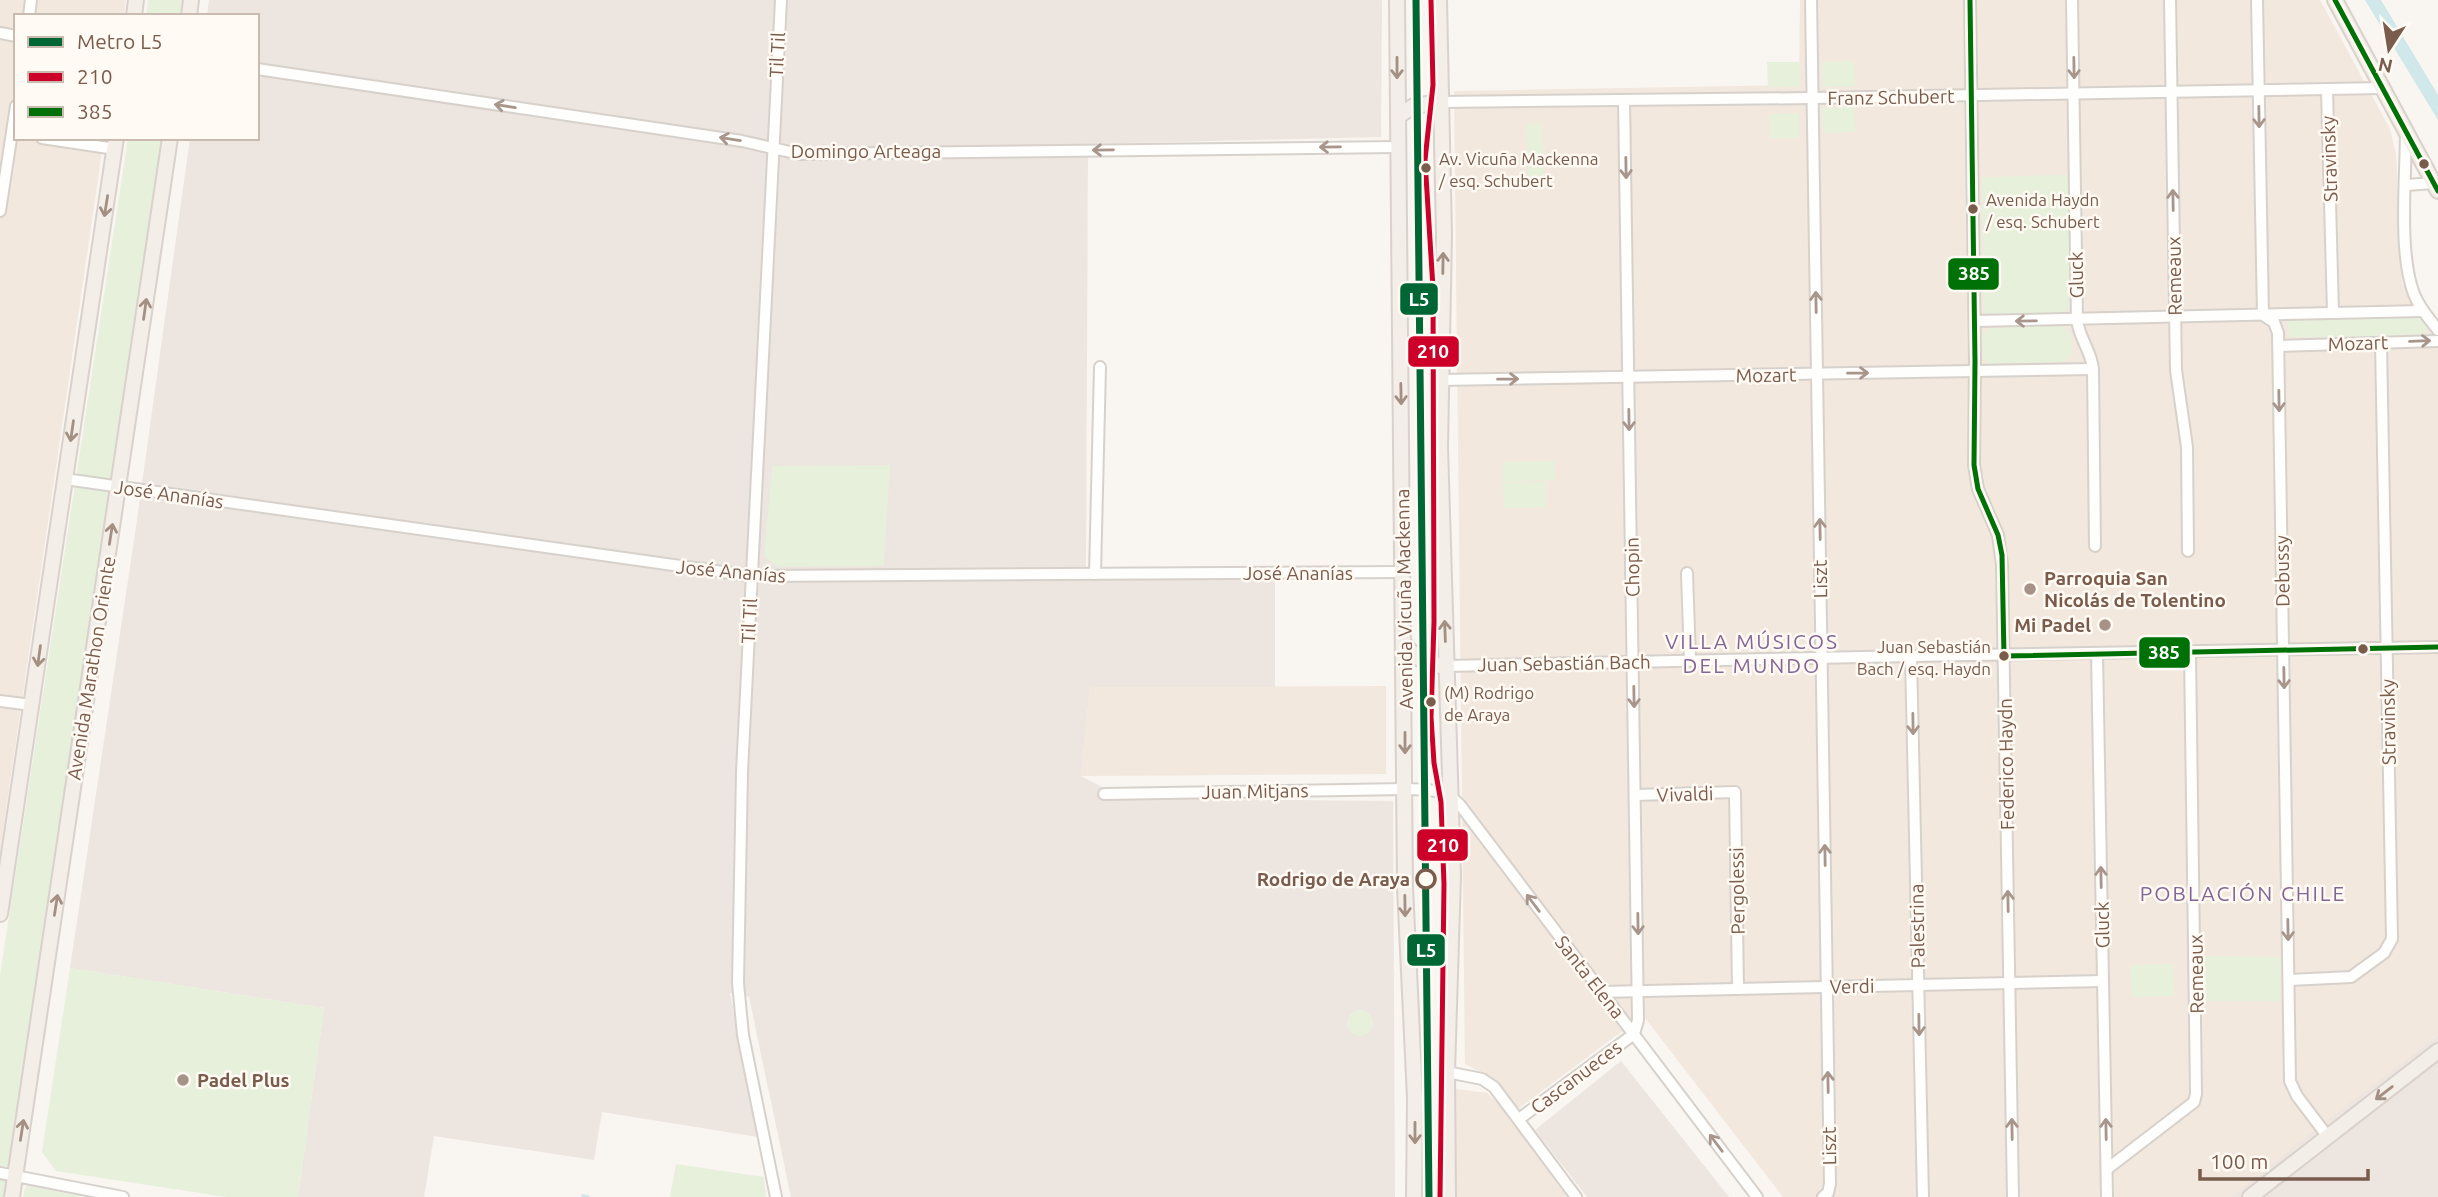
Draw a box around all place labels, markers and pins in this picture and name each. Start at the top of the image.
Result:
place label: Av. Vicuña Mackenna / esq. Schubert [1438,149,1598,190]
unlabelled marker [2417,157,2431,171]
marker: Av. Vicuña Mackenna / esq. Schubert [1419,161,1433,175]
place label: Avenida Haydn / esq. Schubert [1985,190,2100,231]
marker: Avenida Haydn / esq. Schubert [1966,202,1980,216]
place label: Parroquia San Nicolás de Tolentino [2044,567,2226,611]
marker: Parroquia San Nicolás de Tolentino [2022,581,2038,597]
place label: Mi Padel [2014,614,2091,636]
marker: Mi Padel [2097,617,2113,633]
place label: Juan Sebastián Bach / esq. Haydn [1857,637,1991,678]
unlabelled marker [2356,642,2370,656]
marker: Juan Sebastián Bach / esq. Haydn [1997,649,2011,663]
place label: (M) Rodrigo de Araya [1444,683,1534,724]
marker: (M) Rodrigo de Araya [1424,695,1438,709]
place label: Rodrigo de Araya [1257,868,1410,890]
marker: Rodrigo de Araya [1416,869,1436,889]
place label: Padel Plus [197,1069,290,1091]
marker: Padel Plus [175,1072,191,1088]

